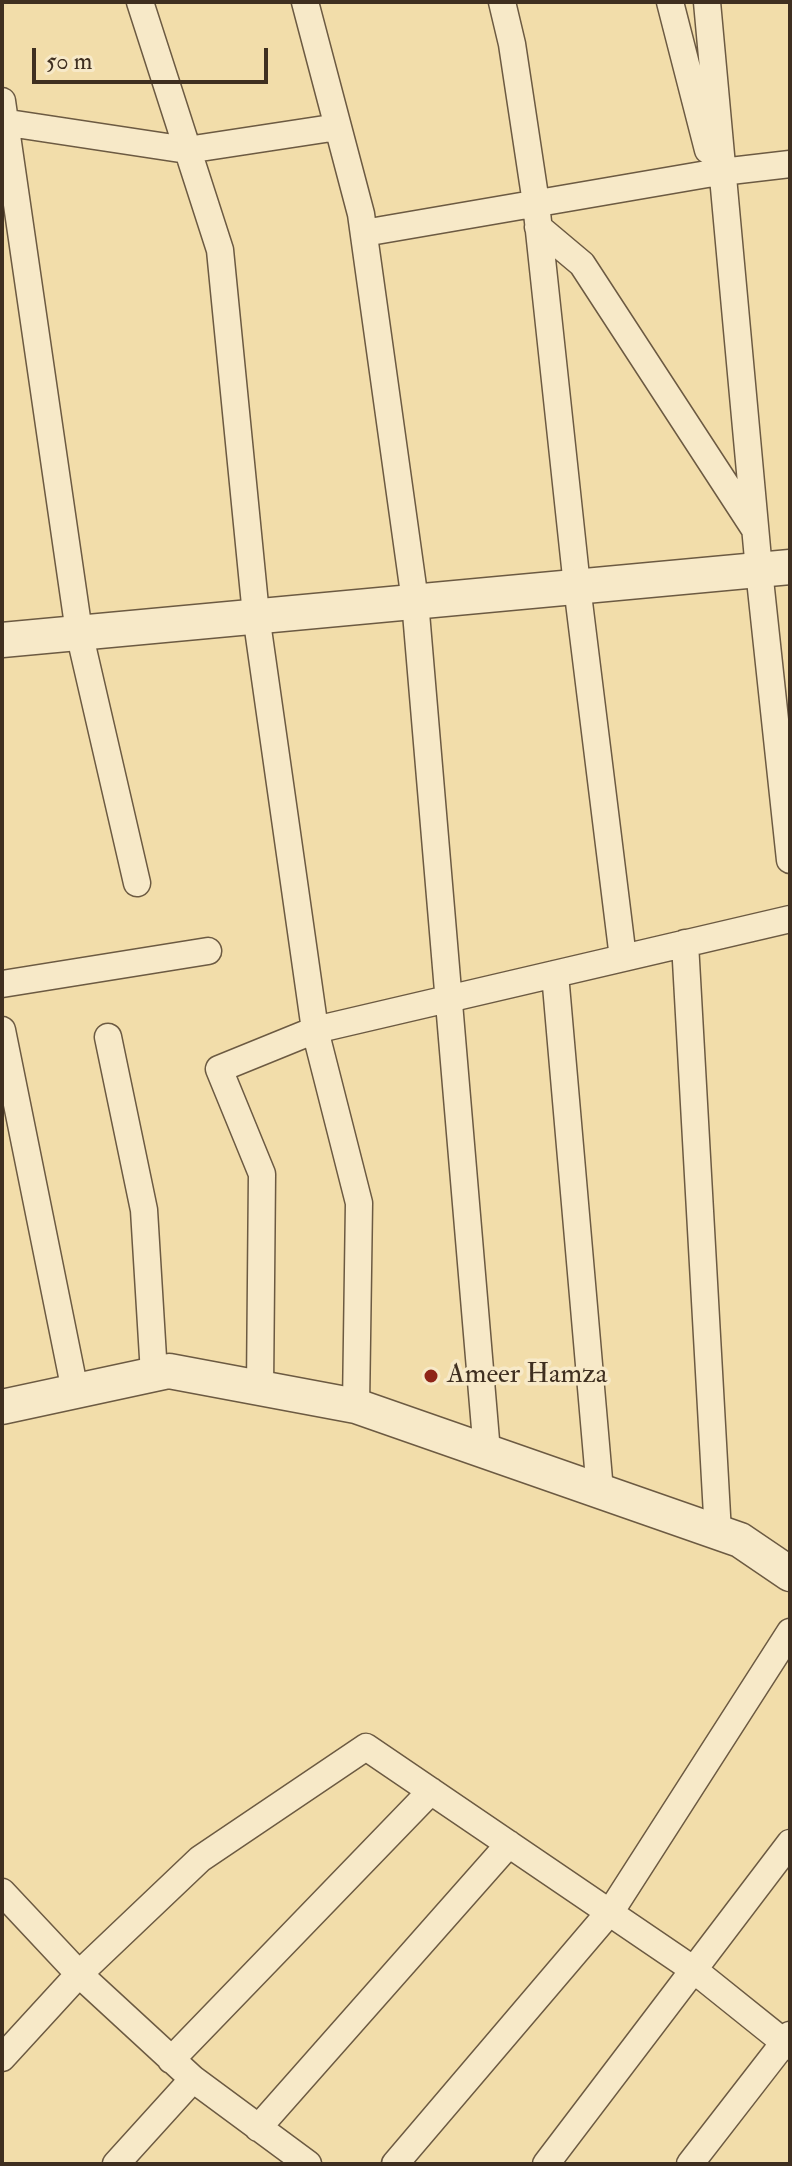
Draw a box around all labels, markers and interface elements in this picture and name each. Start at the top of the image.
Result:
scale bar [36,32,272,82]
text: 50 m [46,46,92,77]
place label: Ameer Hamza [447,1359,607,1393]
marker: Ameer Hamza [422,1367,440,1385]

